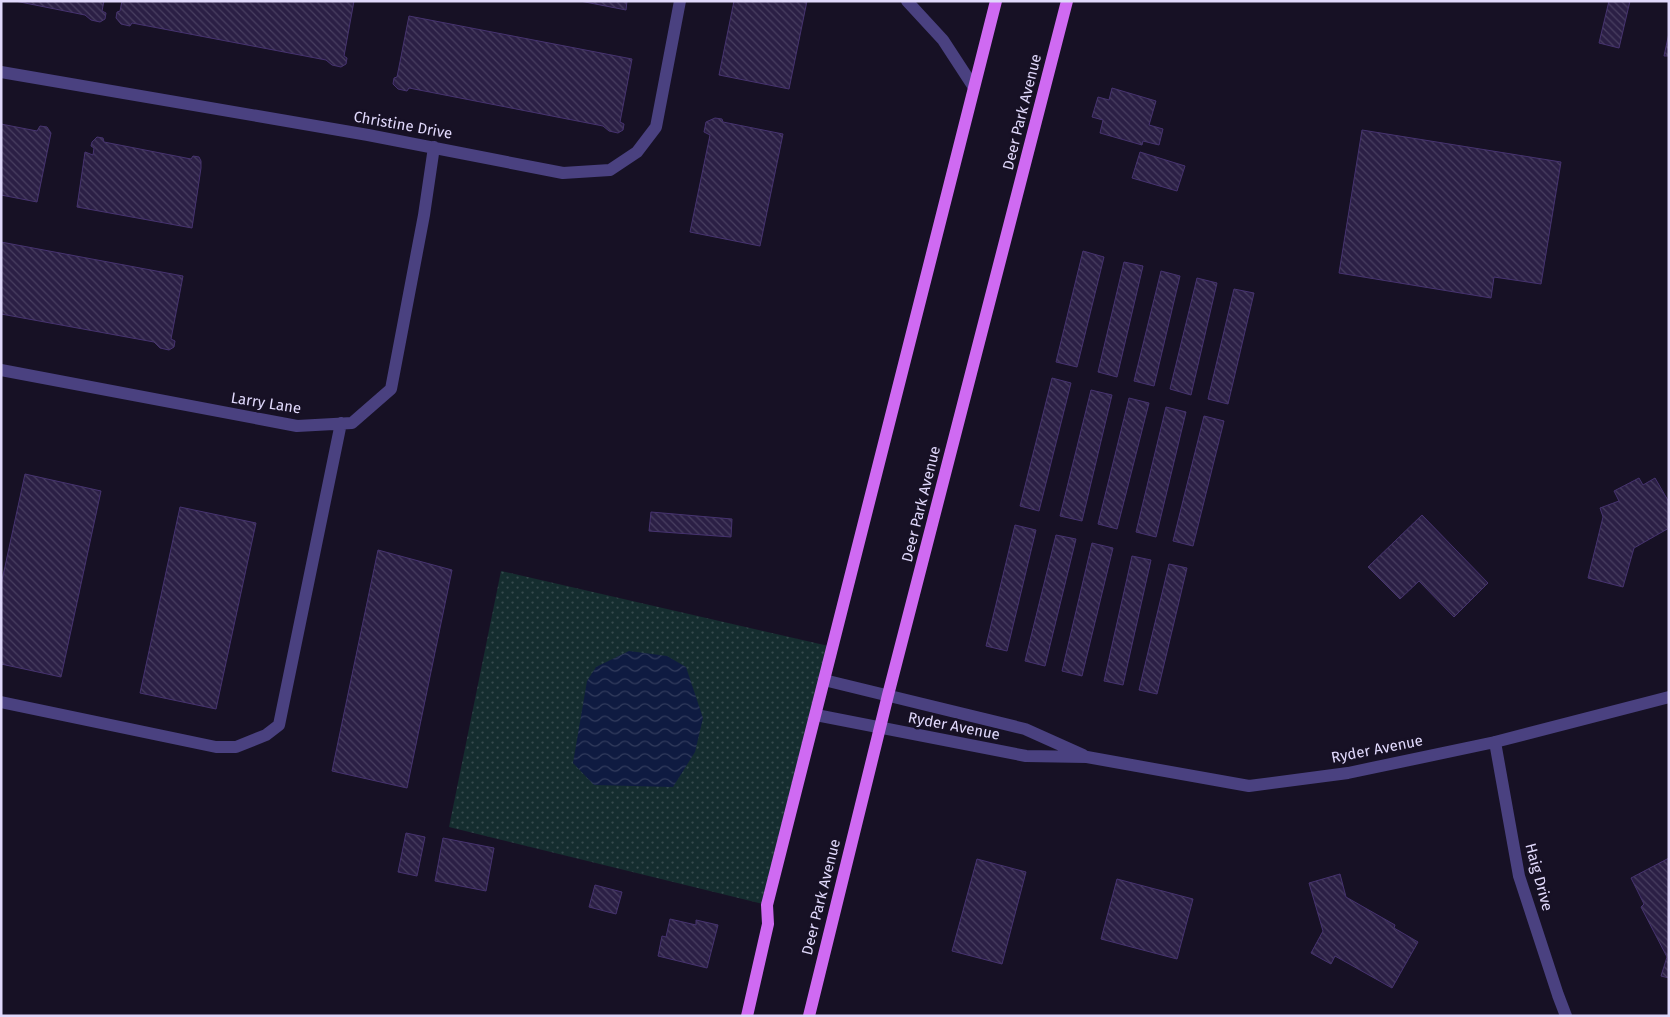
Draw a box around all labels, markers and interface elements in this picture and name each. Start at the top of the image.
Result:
street label: Deer Park Avenue [999,52,1045,172]
street label: Christine Drive [352,107,454,143]
street label: Larry Lane [230,389,302,417]
street label: Deer Park Avenue [898,444,944,564]
street label: Ryder Avenue [907,708,1001,744]
street label: Ryder Avenue [1330,731,1424,767]
street label: Deer Park Avenue [798,837,844,957]
street label: Haig Drive [1521,841,1557,913]

